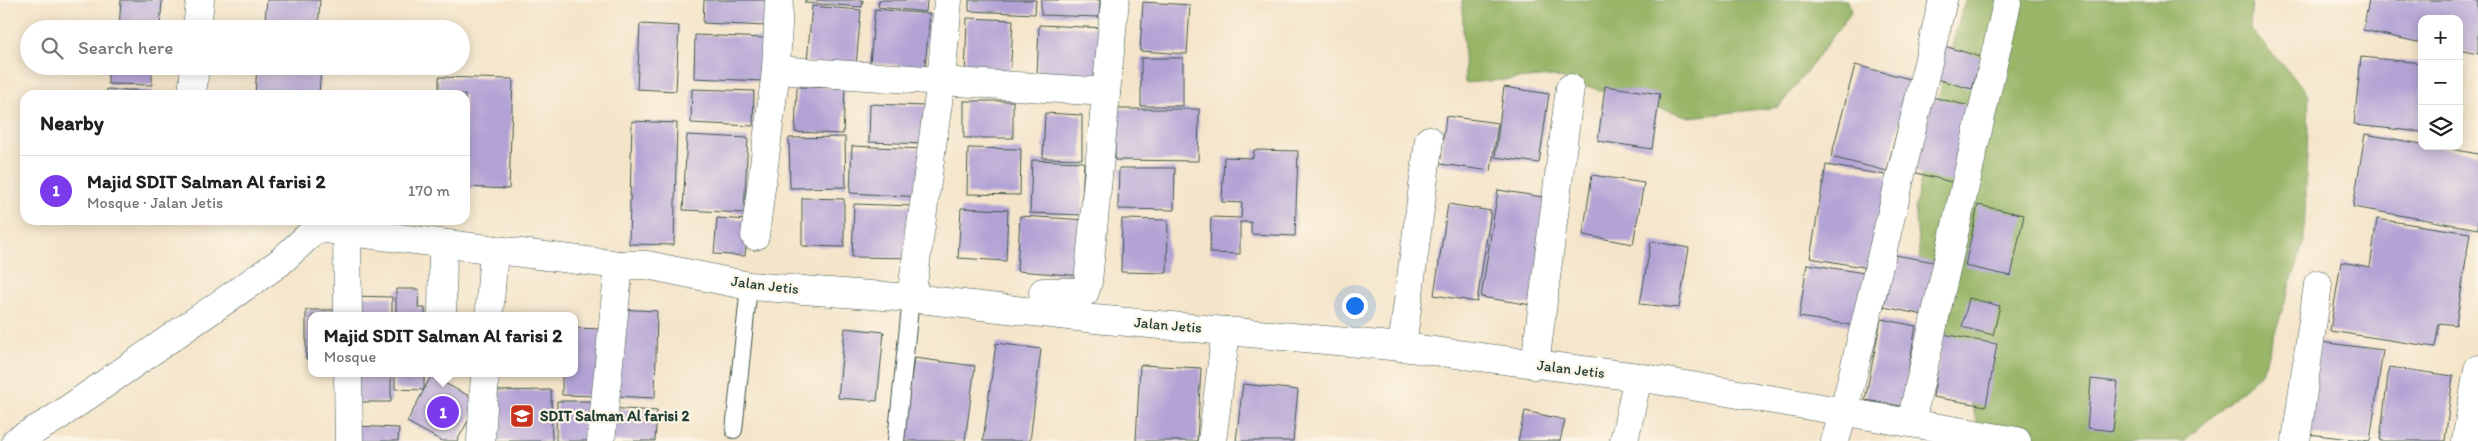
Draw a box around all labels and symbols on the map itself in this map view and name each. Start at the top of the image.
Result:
street label: Jalan Jetis [730,272,800,298]
your location [1342,293,1368,319]
street label: Jalan Jetis [1133,313,1203,337]
street label: Jalan Jetis [1536,356,1606,382]
pin: 1 [427,393,459,431]
school or university icon: SDIT Salman Al farisi 2 [509,403,535,429]
place label: SDIT Salman Al farisi 2 [540,407,689,425]

